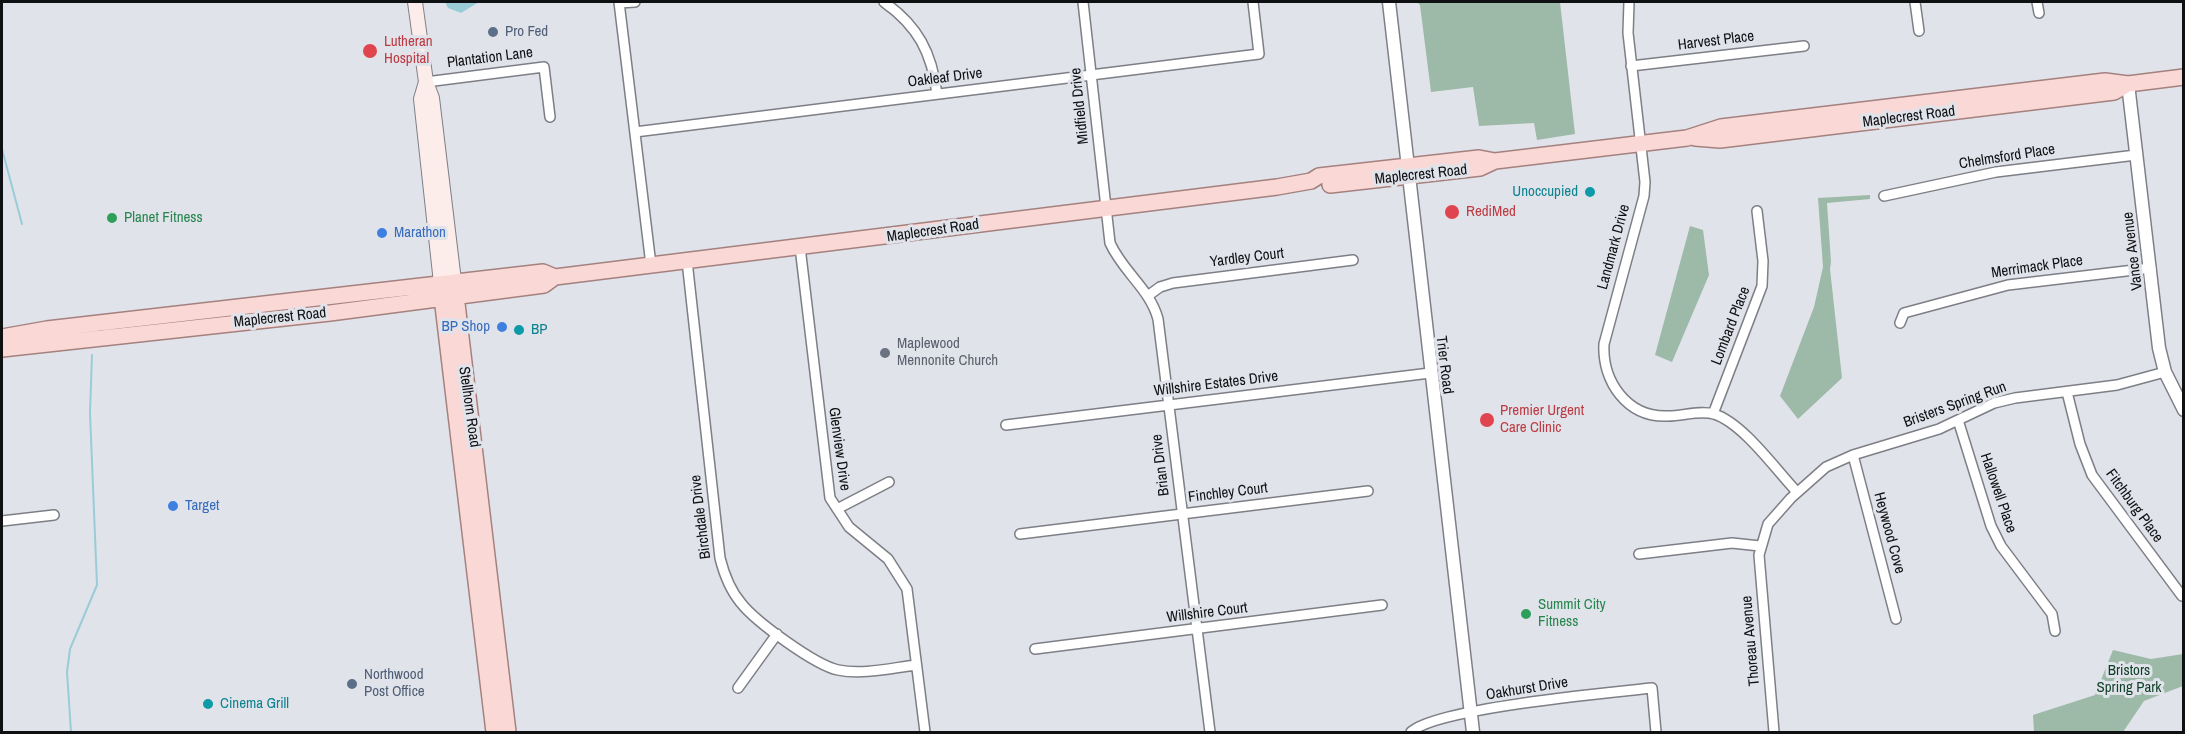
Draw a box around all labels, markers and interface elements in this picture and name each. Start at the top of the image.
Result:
place label: Pro Fed [505,23,548,41]
marker: Pro Fed [486,25,500,39]
street label: Harvest Place [1677,27,1755,55]
place label: Lutheran Hospital [384,33,433,68]
marker: Lutheran Hospital [361,42,379,60]
street label: Plantation Lane [446,44,534,72]
street label: Oakleaf Drive [907,64,983,92]
street label: Midfield Drive [1067,67,1093,145]
street label: Maplecrest Road [1862,102,1956,132]
street label: Chelmsford Place [1958,141,2056,173]
street label: Maplecrest Road [1374,161,1468,189]
place label: Unoccupied [1512,183,1578,201]
marker: Unoccupied [1583,185,1597,199]
street label: Landmark Drive [1594,202,1634,292]
marker: RediMed [1443,203,1461,221]
place label: RediMed [1466,203,1516,221]
place label: Planet Fitness [124,209,203,227]
marker: Planet Fitness [105,211,119,225]
street label: Vance Avenue [2119,211,2147,291]
street label: Maplecrest Road [886,216,980,246]
place label: Marathon [394,224,446,242]
marker: Marathon [375,226,389,240]
street label: Yardley Court [1209,245,1285,271]
street label: Merrimack Place [1990,252,2084,282]
street label: Lombard Place [1708,284,1754,368]
street label: Maplecrest Road [233,304,327,332]
place label: BP Shop [441,318,490,336]
marker: BP Shop [495,320,509,334]
place label: BP [531,321,547,339]
marker: BP [512,323,526,337]
place label: Maplewood Mennonite Church [897,335,998,370]
street label: Trier Road [1432,335,1456,395]
marker: Maplewood Mennonite Church [878,346,892,360]
street label: Stellhorn Road [454,365,484,449]
street label: Willshire Estates Drive [1153,367,1279,401]
street label: Bristers Spring Run [1901,378,2009,432]
place label: Premier Urgent Care Clinic [1500,402,1584,437]
street label: Glenview Drive [824,406,854,492]
marker: Premier Urgent Care Clinic [1478,411,1496,429]
street label: Brian Drive [1148,433,1174,497]
street label: Hallowell Place [1976,451,2020,535]
street label: Fitchburg Place [2101,466,2167,546]
street label: Birchdale Drive [687,474,715,560]
street label: Finchley Court [1187,479,1269,507]
street label: Heywood Cove [1870,490,1908,576]
place label: Target [185,497,219,515]
marker: Target [166,499,180,513]
street label: Thoreau Avenue [1738,595,1764,687]
place label: Summit City Fitness [1538,596,1606,631]
street label: Willshire Court [1166,599,1248,627]
marker: Summit City Fitness [1519,607,1533,621]
park label: Bristors Spring Park [2097,662,2161,697]
place label: Northwood Post Office [364,666,425,701]
street label: Oakhurst Drive [1485,674,1569,704]
marker: Northwood Post Office [345,677,359,691]
place label: Cinema Grill [220,695,289,713]
marker: Cinema Grill [201,697,215,711]

